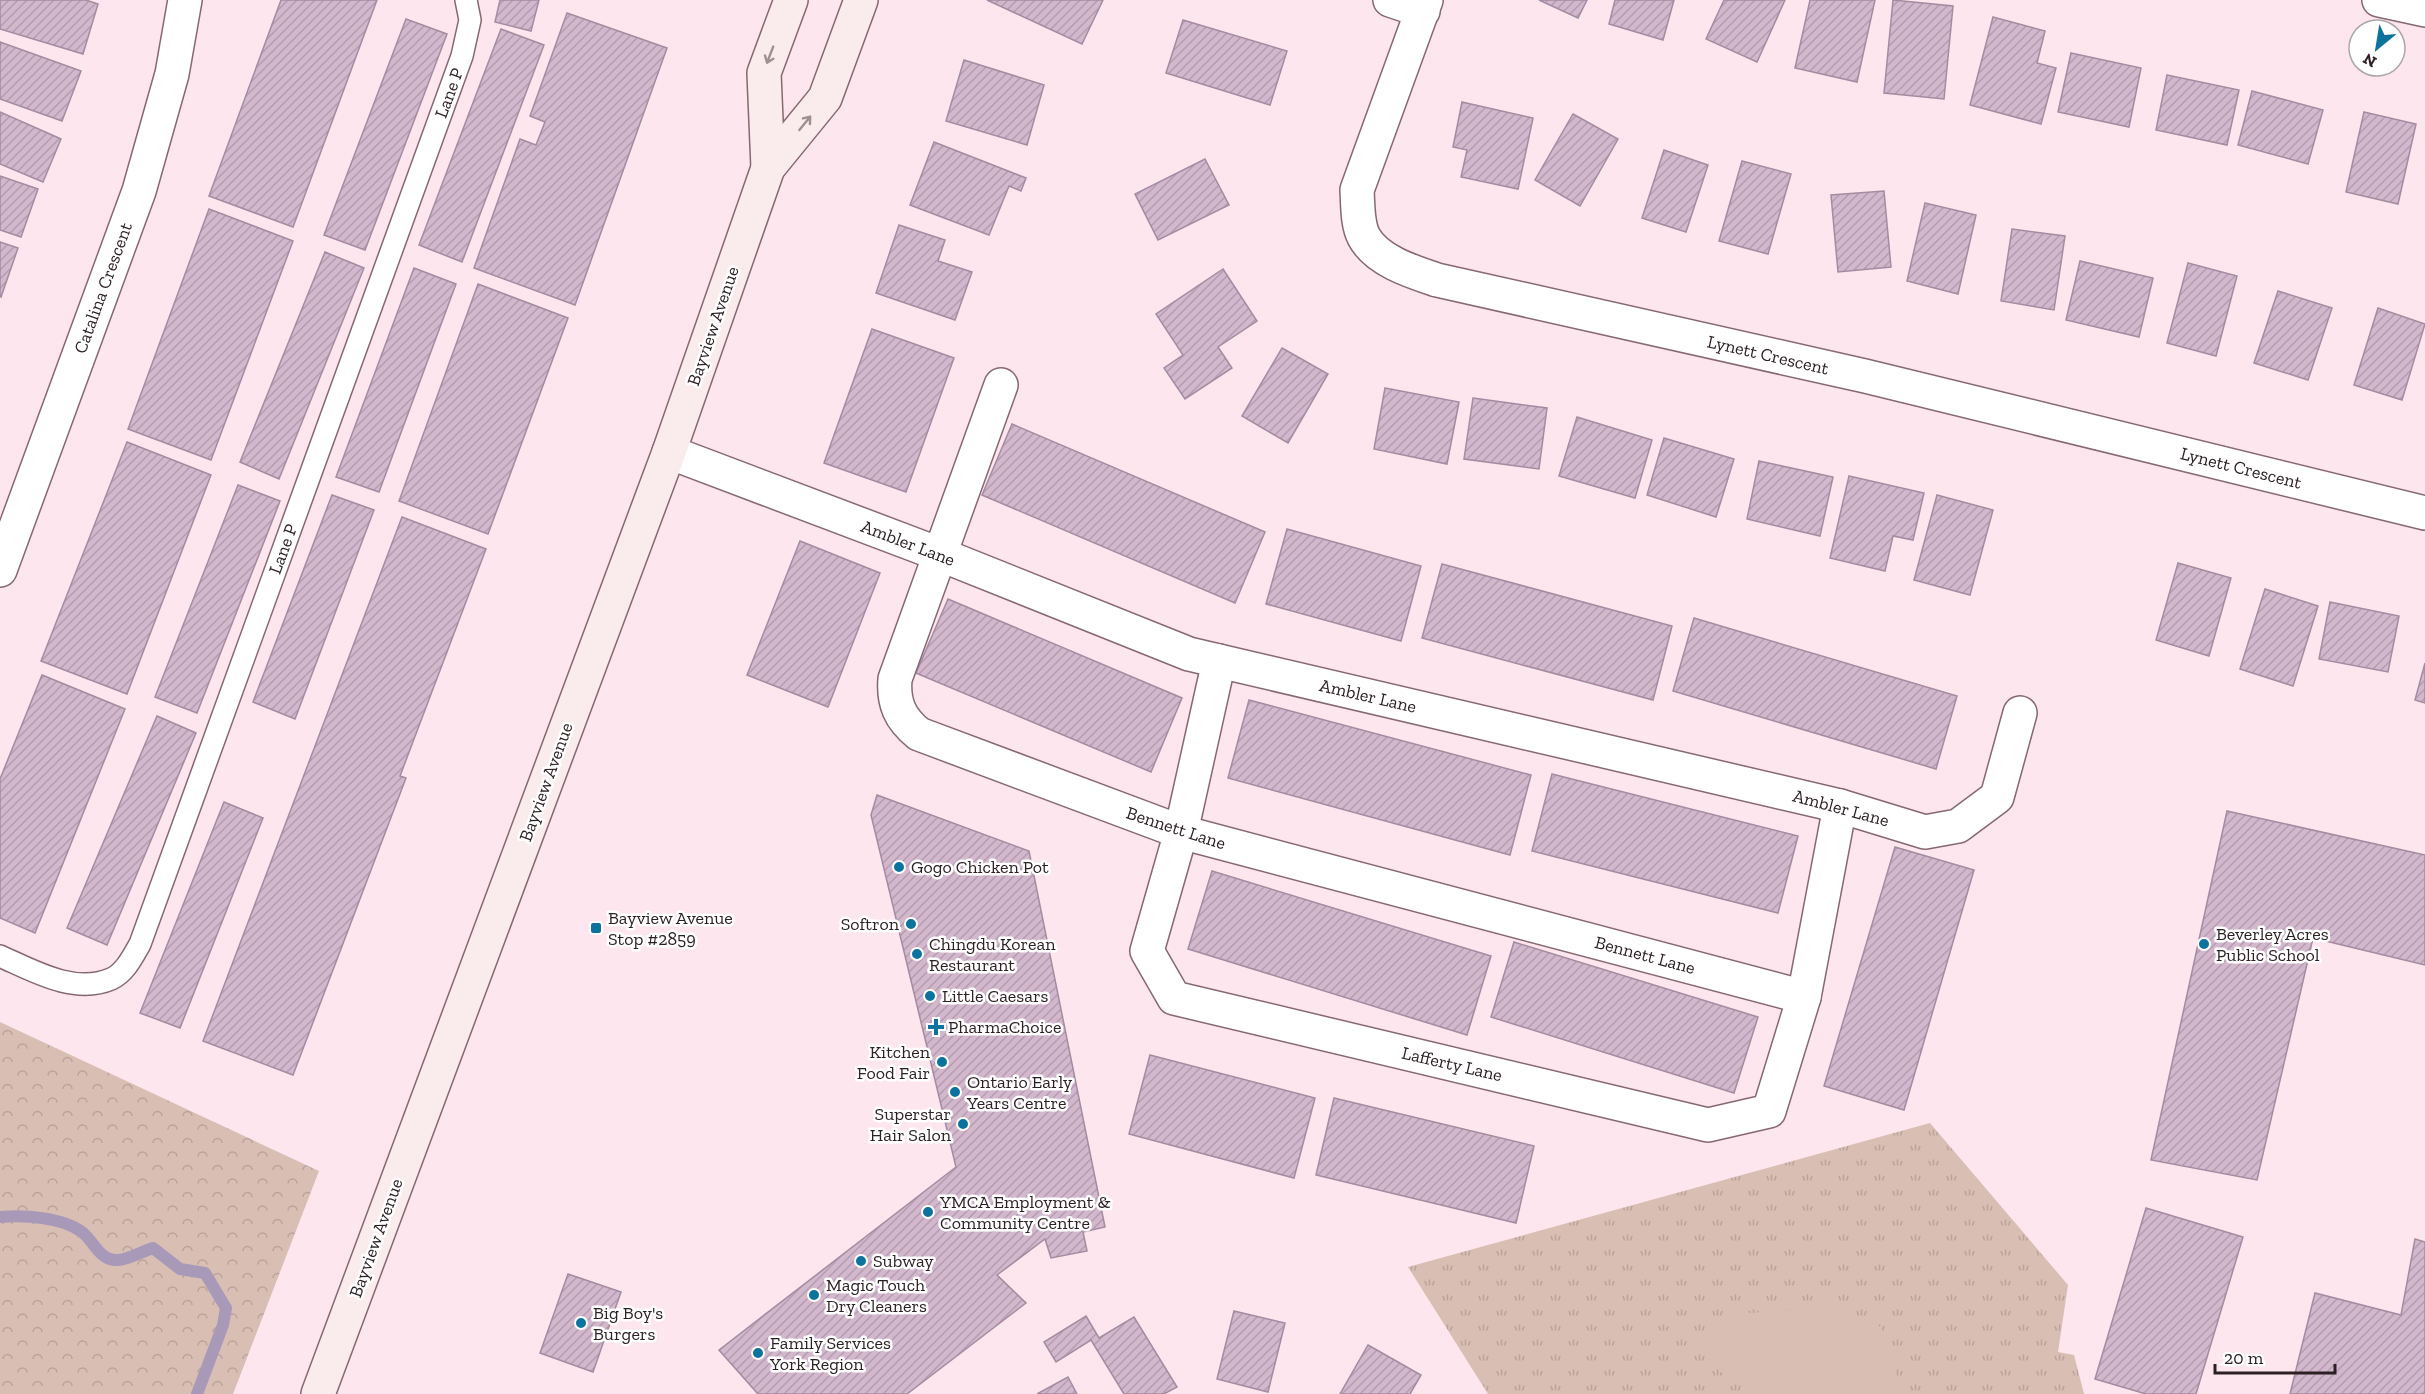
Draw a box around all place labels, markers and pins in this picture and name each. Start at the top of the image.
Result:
place label: Gogo Chicken Pot [911,856,1049,878]
marker: Gogo Chicken Pot [892,860,906,874]
place label: Bayview Avenue Stop #2859 [608,907,733,950]
place label: Softron [841,913,900,935]
marker: Softron [904,917,918,931]
marker: Bayview Avenue Stop #2859 [589,921,603,935]
place label: Beverley Acres Public School [2216,923,2329,966]
place label: Chingdu Korean Restaurant [929,933,1056,976]
marker: Beverley Acres Public School [2197,937,2211,951]
marker: Chingdu Korean Restaurant [910,947,924,961]
place label: Little Caesars [942,985,1048,1007]
marker: Little Caesars [923,989,937,1003]
place label: PharmaChoice [948,1016,1061,1038]
marker: PharmaChoice [929,1020,943,1034]
place label: Kitchen Food Fair [857,1041,931,1084]
marker: Kitchen Food Fair [935,1055,949,1069]
place label: Ontario Early Years Centre [966,1071,1073,1114]
marker: Ontario Early Years Centre [948,1085,962,1099]
place label: Superstar Hair Salon [870,1103,952,1146]
marker: Superstar Hair Salon [956,1117,970,1131]
place label: YMCA Employment & Community Centre [939,1191,1111,1234]
marker: YMCA Employment & Community Centre [921,1205,935,1219]
place label: Subway [873,1250,934,1272]
marker: Subway [854,1254,868,1268]
place label: Magic Touch Dry Cleaners [826,1274,927,1317]
marker: Magic Touch Dry Cleaners [807,1288,821,1302]
place label: Big Boy's Burgers [593,1302,663,1345]
marker: Big Boy's Burgers [574,1316,588,1330]
place label: Family Services York Region [769,1332,891,1375]
marker: Family Services York Region [751,1346,765,1360]

